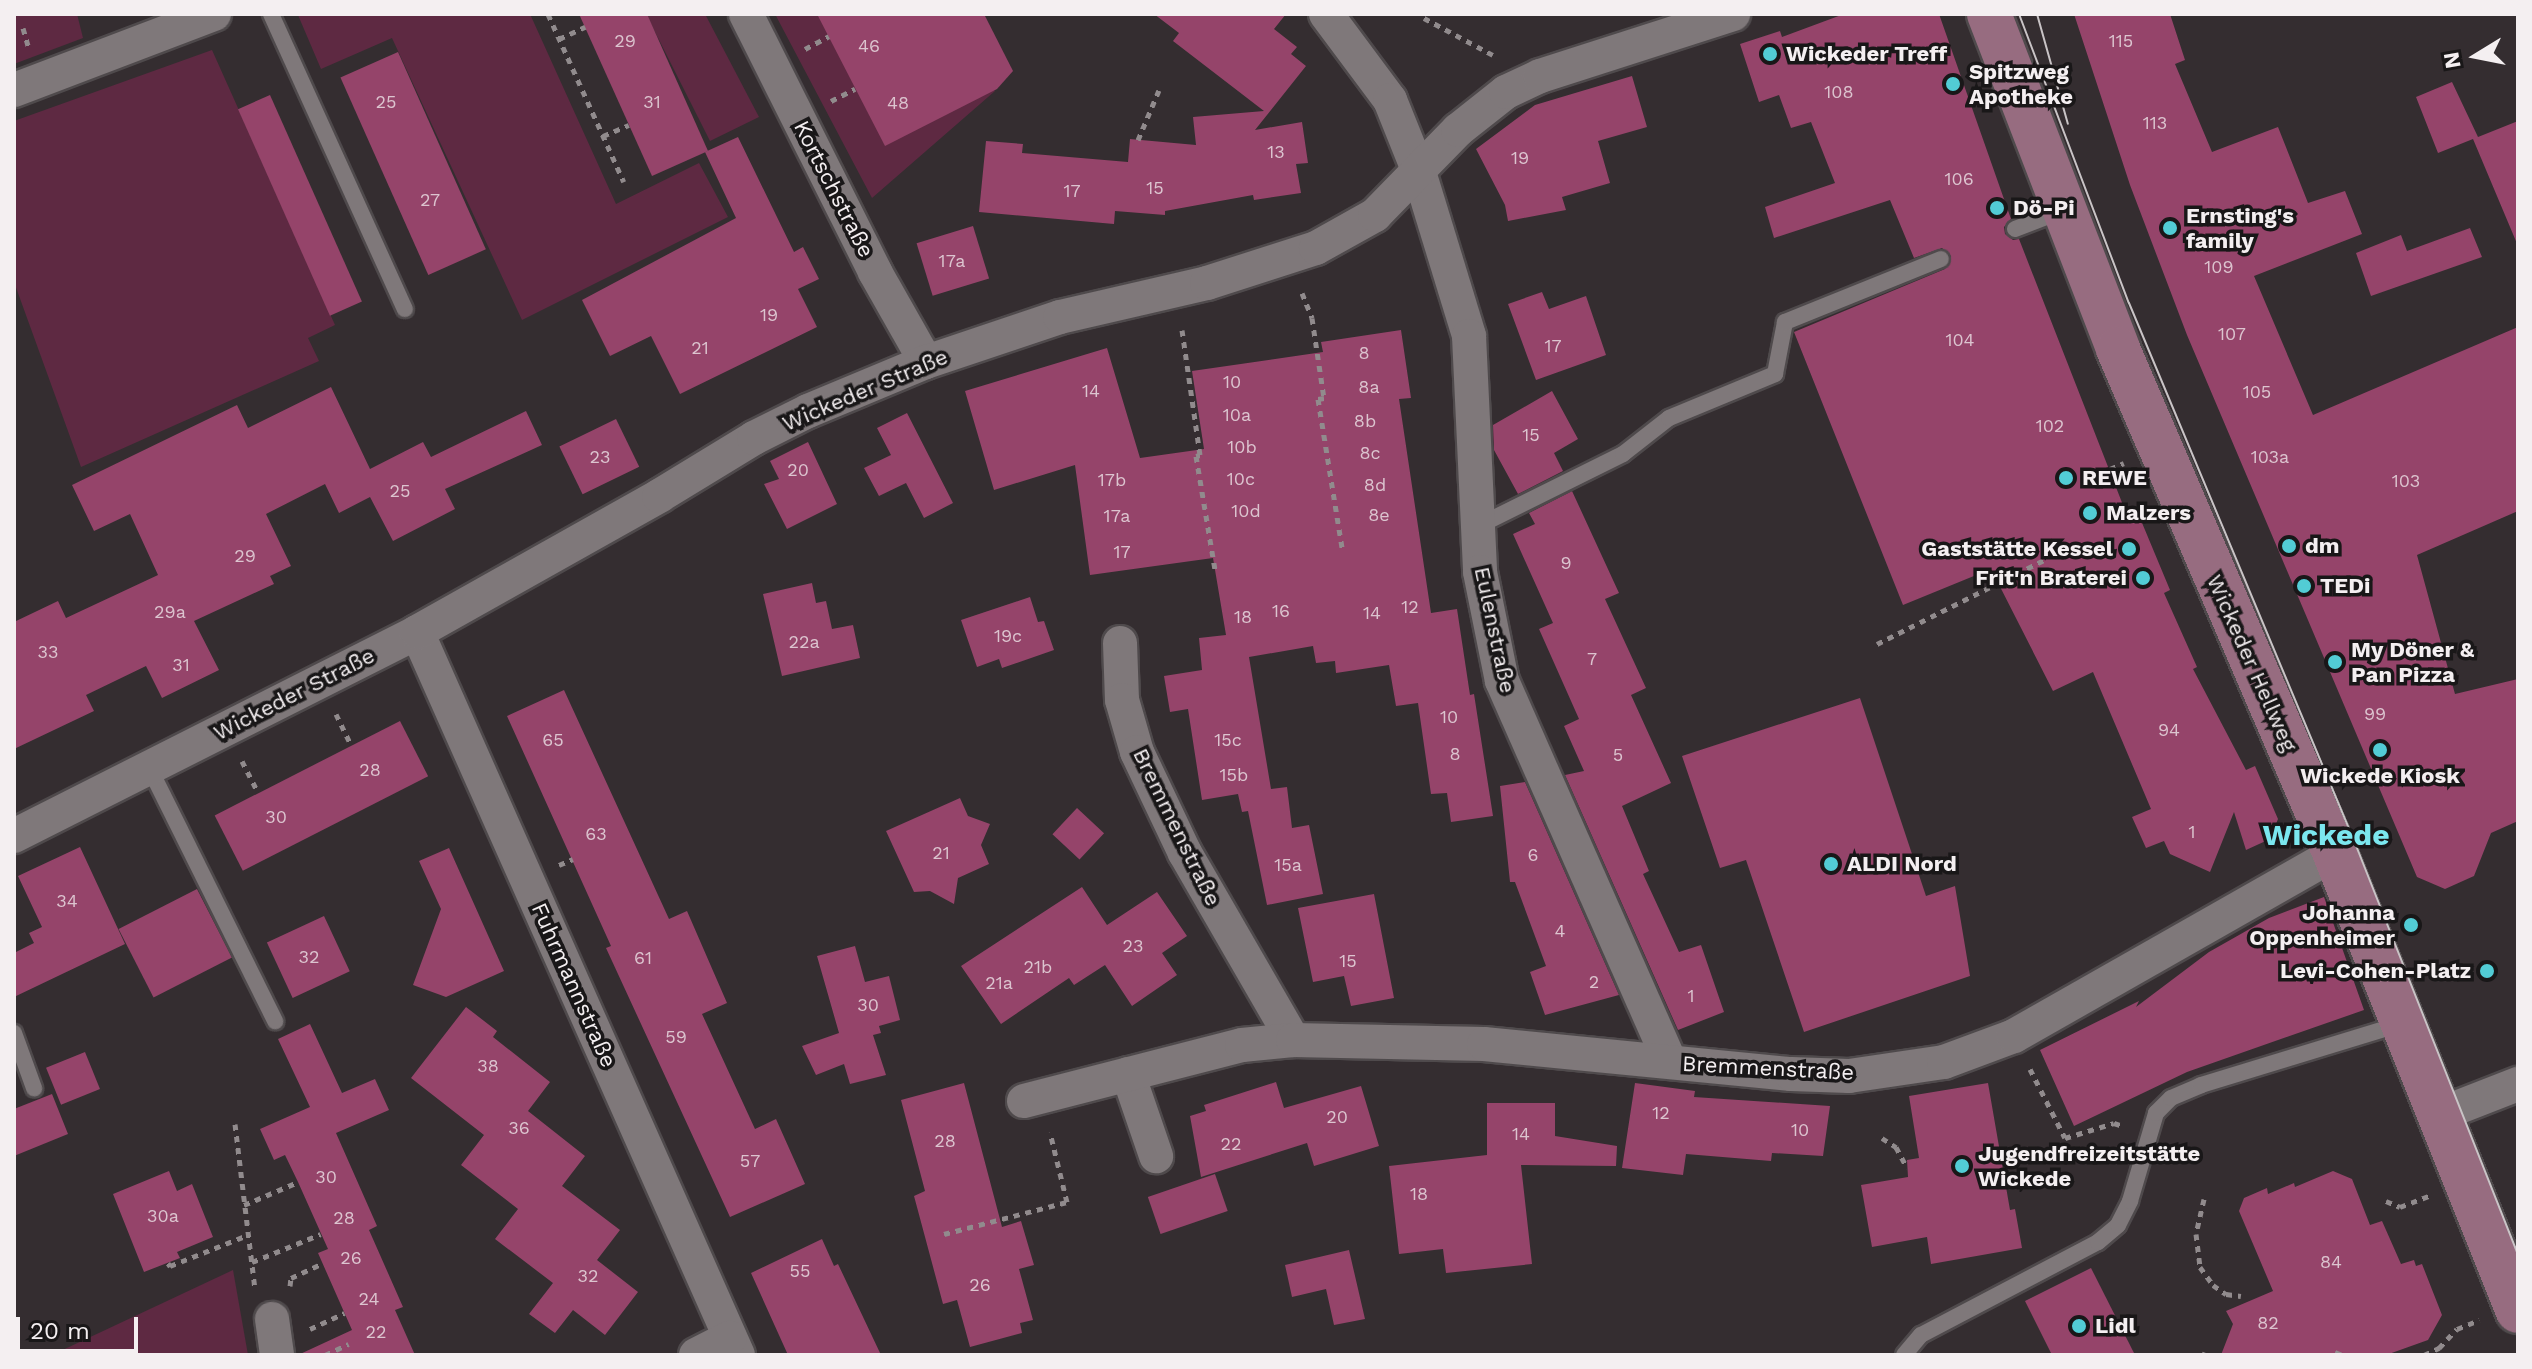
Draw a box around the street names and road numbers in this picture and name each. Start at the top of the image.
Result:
street label: Kortschstraße [788,116,880,262]
street label: Wickeder Straße [778,343,952,437]
street label: Eulenstraße [1469,564,1521,696]
street label: Wickeder Hellweg [2201,570,2303,756]
street label: Wickeder Straße [209,642,379,746]
street label: Bremmenstraße [1127,744,1227,910]
street label: Fuhrmannstraße [526,899,622,1071]
street label: Bremmenstraße [1681,1050,1855,1086]

